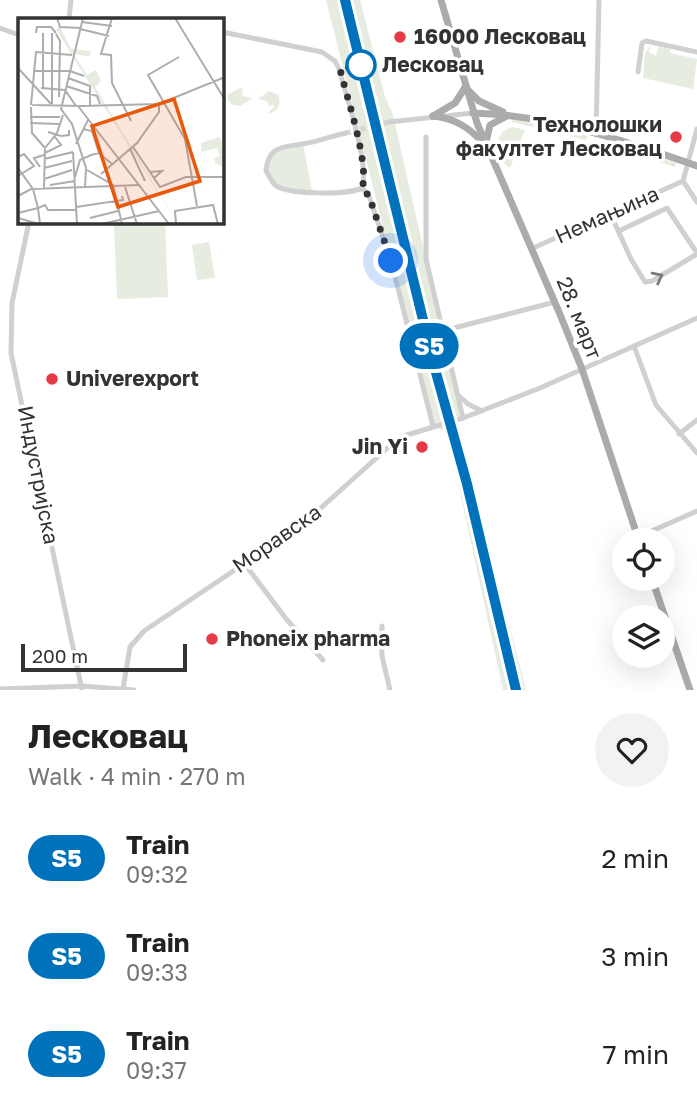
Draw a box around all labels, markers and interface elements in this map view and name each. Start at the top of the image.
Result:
inset map [18,18,224,224]
place label: 16000 Лесковац [414,23,586,49]
marker: 16000 Лесковац [392,29,408,45]
marker: Лесковац [346,50,376,80]
place label: Лесковац [382,51,484,77]
place label: Технолошки факултет Лесковац [456,111,662,161]
marker: Технолошки факултет Лесковац [668,129,684,145]
street label: Немањина [551,180,663,249]
your location [373,243,408,278]
one-way arrow [651,271,663,285]
street label: 28. март [552,273,608,363]
line badge: S5 [398,323,460,369]
text: S5 [414,331,444,360]
place label: Univerexport [66,365,199,391]
marker: Univerexport [44,371,60,387]
street label: Индустријска [13,403,65,546]
place label: Jin Yi [352,433,408,459]
marker: Jin Yi [414,439,430,455]
street label: Моравска [227,498,326,578]
map controls [612,528,675,668]
button: locate [612,528,675,591]
button: layers [612,605,675,668]
place label: Phoneix pharma [226,625,390,651]
marker: Phoneix pharma [204,631,220,647]
scale bar [21,641,187,673]
text: 200 m [32,644,88,667]
button: heart [595,713,669,787]
text: Лесковац [28,716,188,755]
text: Walk · 4 min · 270 m [28,762,246,790]
text: Train [126,829,190,860]
text: S5 [51,843,82,872]
text: 2 min [601,843,669,874]
text: 09:32 [126,860,188,888]
text: Train [126,927,190,958]
text: S5 [51,941,82,970]
text: 3 min [601,941,669,972]
text: 09:33 [126,958,188,986]
text: Train [126,1025,190,1056]
text: S5 [51,1039,82,1068]
text: 7 min [603,1039,669,1070]
text: 09:37 [126,1056,187,1084]

